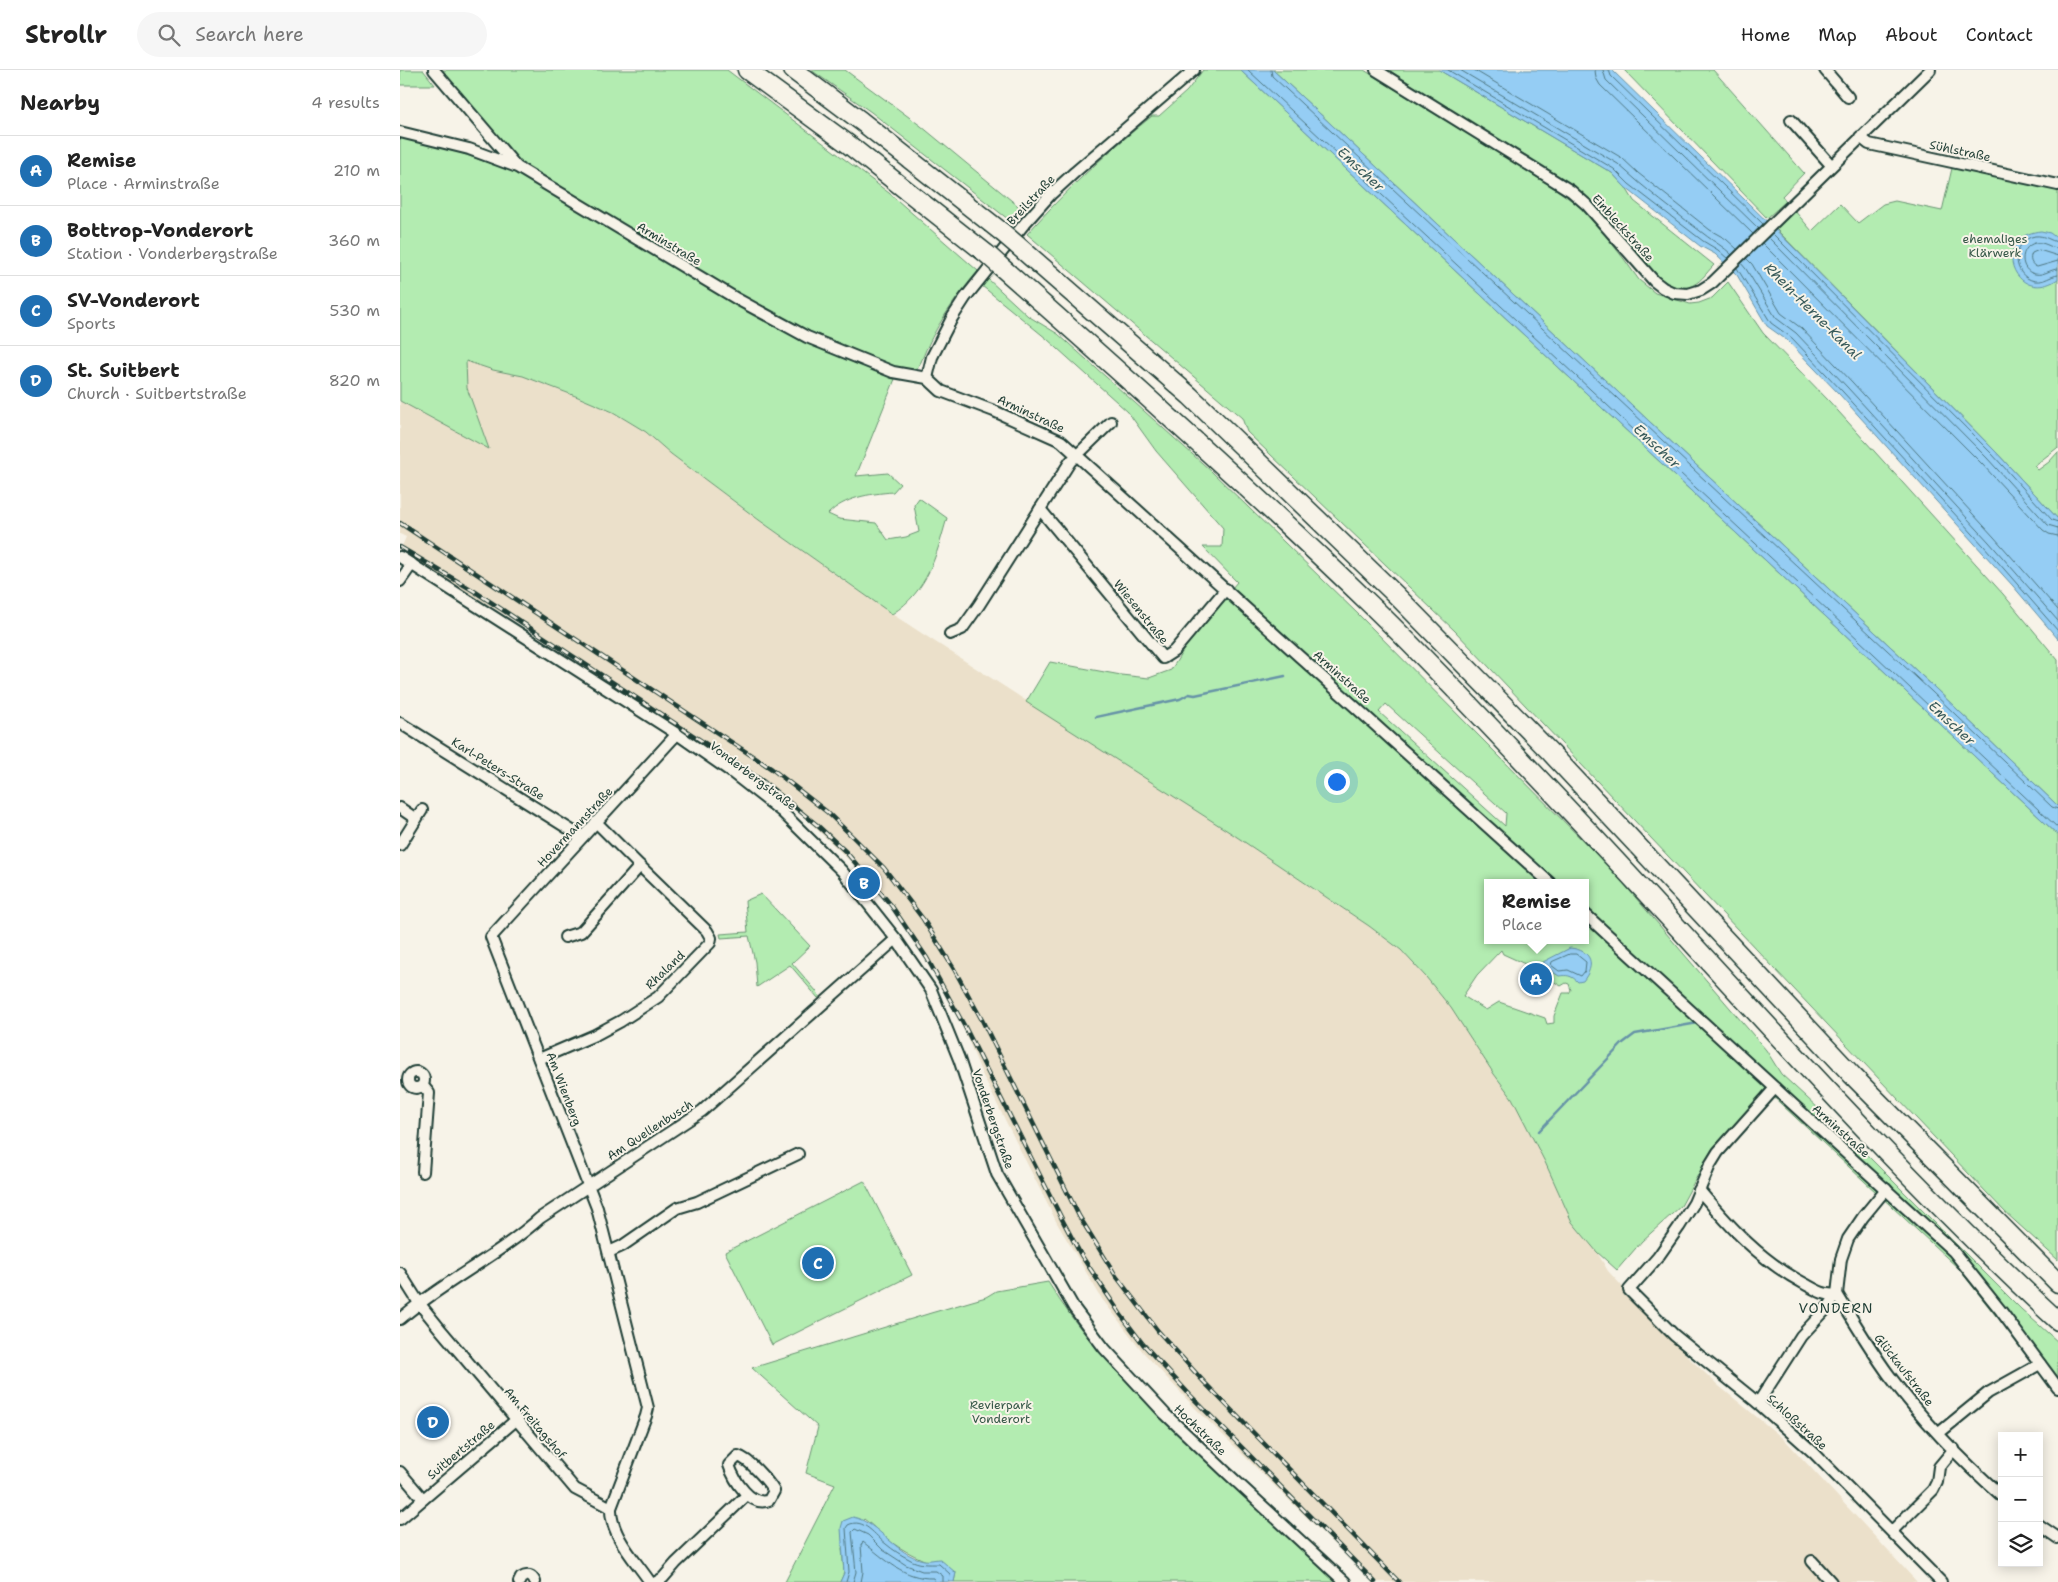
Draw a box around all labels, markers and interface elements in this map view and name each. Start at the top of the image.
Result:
search box [137,12,487,57]
text: Strollr [25,19,107,51]
icon: search [155,21,183,49]
text: Search here [195,22,304,47]
text: Home [1741,23,1790,47]
text: Map [1818,23,1857,47]
text: About [1885,23,1938,47]
text: Contact [1966,23,2033,47]
text: Nearby [20,89,100,117]
text: 4 results [311,92,380,113]
street label: Sühlstraße [1928,137,1992,165]
water label: Emscher [1334,143,1388,195]
text: Remise [67,148,136,173]
text: A [30,160,42,181]
text: 210 m [333,160,380,181]
street label: Breilstraße [1004,171,1059,229]
text: Place · Arminstraße [67,173,220,194]
street label: Einbleckstraße [1588,191,1658,265]
text: Bottrop-Vonderort [67,218,253,243]
street label: Arminstraße [634,218,704,270]
text: B [31,230,41,251]
text: 360 m [328,230,380,251]
park label: ehemaliges Klärwerk [1962,231,2028,261]
text: Station · Vonderbergstraße [67,243,278,264]
water label: Rhein-Herne-Kanal [1761,259,1865,363]
text: SV-Vonderort [67,288,200,313]
text: C [31,300,41,321]
text: 530 m [330,300,380,321]
text: Sports [67,313,116,334]
text: St. Suitbert [67,358,179,383]
text: D [30,370,42,391]
text: 820 m [329,370,380,391]
text: Church · Suitbertstraße [67,383,247,404]
street label: Arminstraße [995,391,1067,437]
water label: Emscher [1630,420,1684,472]
street label: Wiesenstraße [1110,576,1172,648]
street label: Arminstraße [1310,647,1374,707]
water label: Emscher [1925,697,1979,749]
street label: Karl-Peters-Straße [448,734,548,804]
street label: Vonderbergstraße [706,738,800,814]
your location [1324,769,1350,795]
street label: Hovermannstraße [534,783,616,871]
pin: B [848,864,880,902]
popup [1484,879,1589,944]
text: Remise [1502,889,1571,914]
text: Place [1502,914,1543,935]
street label: Rhaland [642,947,688,993]
pin: A [1520,960,1552,998]
street label: Am Wienberg [543,1050,585,1128]
street label: Vonderbergstraße [968,1067,1018,1171]
street label: Am Quellenbusch [604,1096,696,1164]
street label: Arminstraße [1809,1101,1873,1161]
pin: C [802,1244,834,1282]
district label: VONDERN [1798,1299,1874,1317]
street label: Glückaufstraße [1871,1331,1937,1410]
street label: Am Freitagshof [500,1384,570,1462]
street label: Schloßstraße [1763,1391,1831,1454]
park label: Revierpark Vonderort [970,1397,1032,1427]
street label: Hochstraße [1170,1401,1230,1459]
pin: D [417,1403,449,1441]
street label: Suitbertstraße [424,1417,498,1483]
map controls [1998,1432,2043,1567]
button: + [1998,1432,2043,1477]
button: − [1998,1477,2043,1522]
button: layers [1998,1522,2043,1567]

